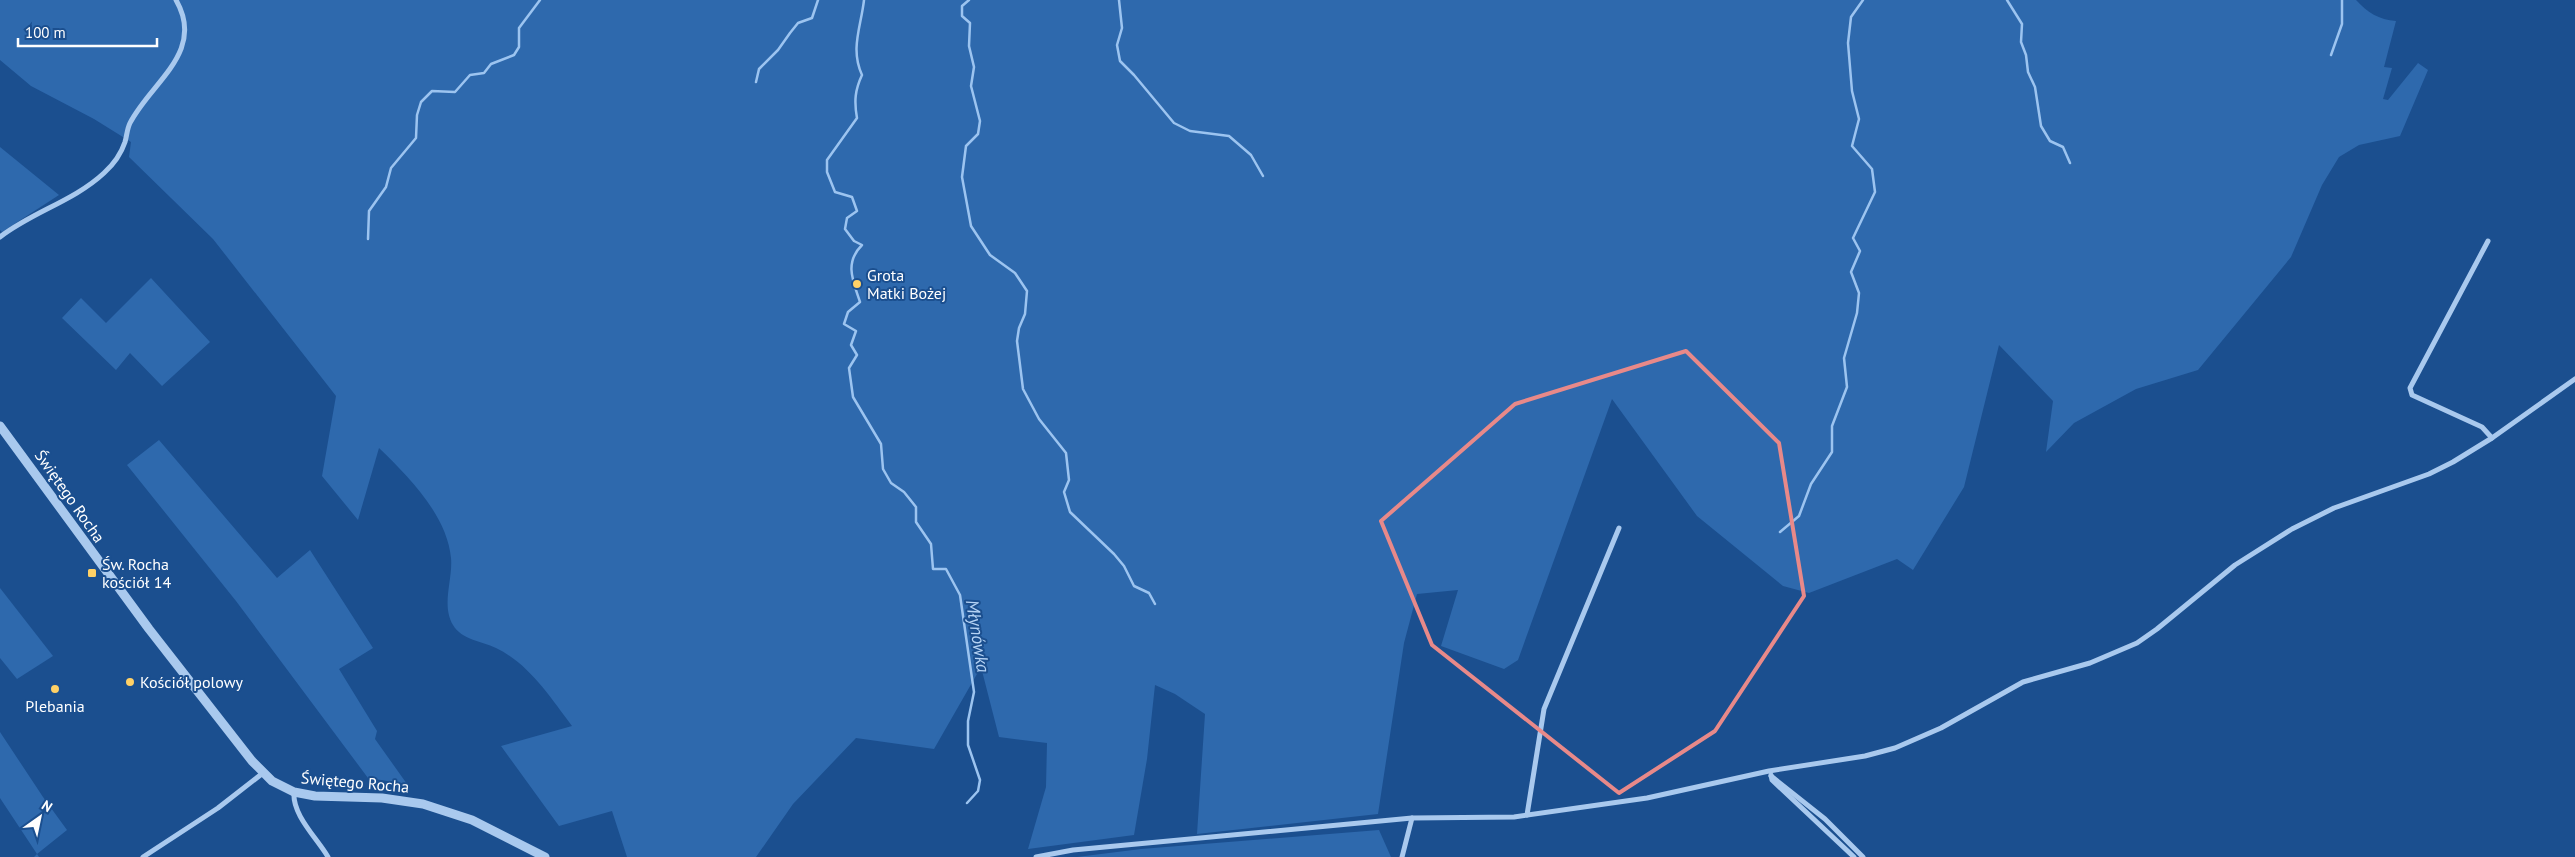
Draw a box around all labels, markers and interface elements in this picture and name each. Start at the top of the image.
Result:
scale bar [18,15,156,47]
text: 100 m [25,23,66,42]
place label: Grota Matki Bożej [867,265,946,303]
marker: Grota Matki Bożej [851,278,863,290]
street label: Świętego Rocha [31,446,109,546]
place label: Św. Rocha kościół 14 [102,554,172,592]
marker: Św. Rocha kościół 14 [86,567,98,579]
water label: Młynówka [961,598,995,674]
place label: Kościół polowy [140,672,243,692]
marker: Kościół polowy [124,676,136,688]
marker: Plebania [49,683,61,695]
place label: Plebania [25,696,85,716]
street label: Świętego Rocha [300,767,410,797]
north arrow [15,792,65,842]
text: N [38,796,56,816]

